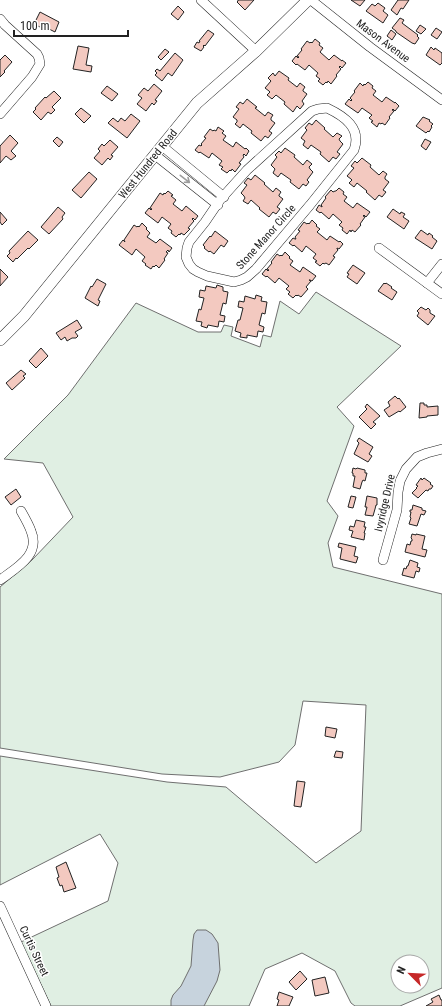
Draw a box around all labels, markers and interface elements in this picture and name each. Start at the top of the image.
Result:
scale bar [14,12,128,38]
street label: Mason Avenue [354,17,412,65]
text: 100 m [20,19,50,33]
street label: West Hundred Road [116,127,180,201]
one-way arrow [180,175,191,184]
street label: Stone Manor Circle [234,202,298,272]
street label: Ivyridge Drive [372,473,398,533]
street label: Curtis Street [17,924,51,978]
north arrow [390,954,430,994]
text: N [394,964,409,976]

